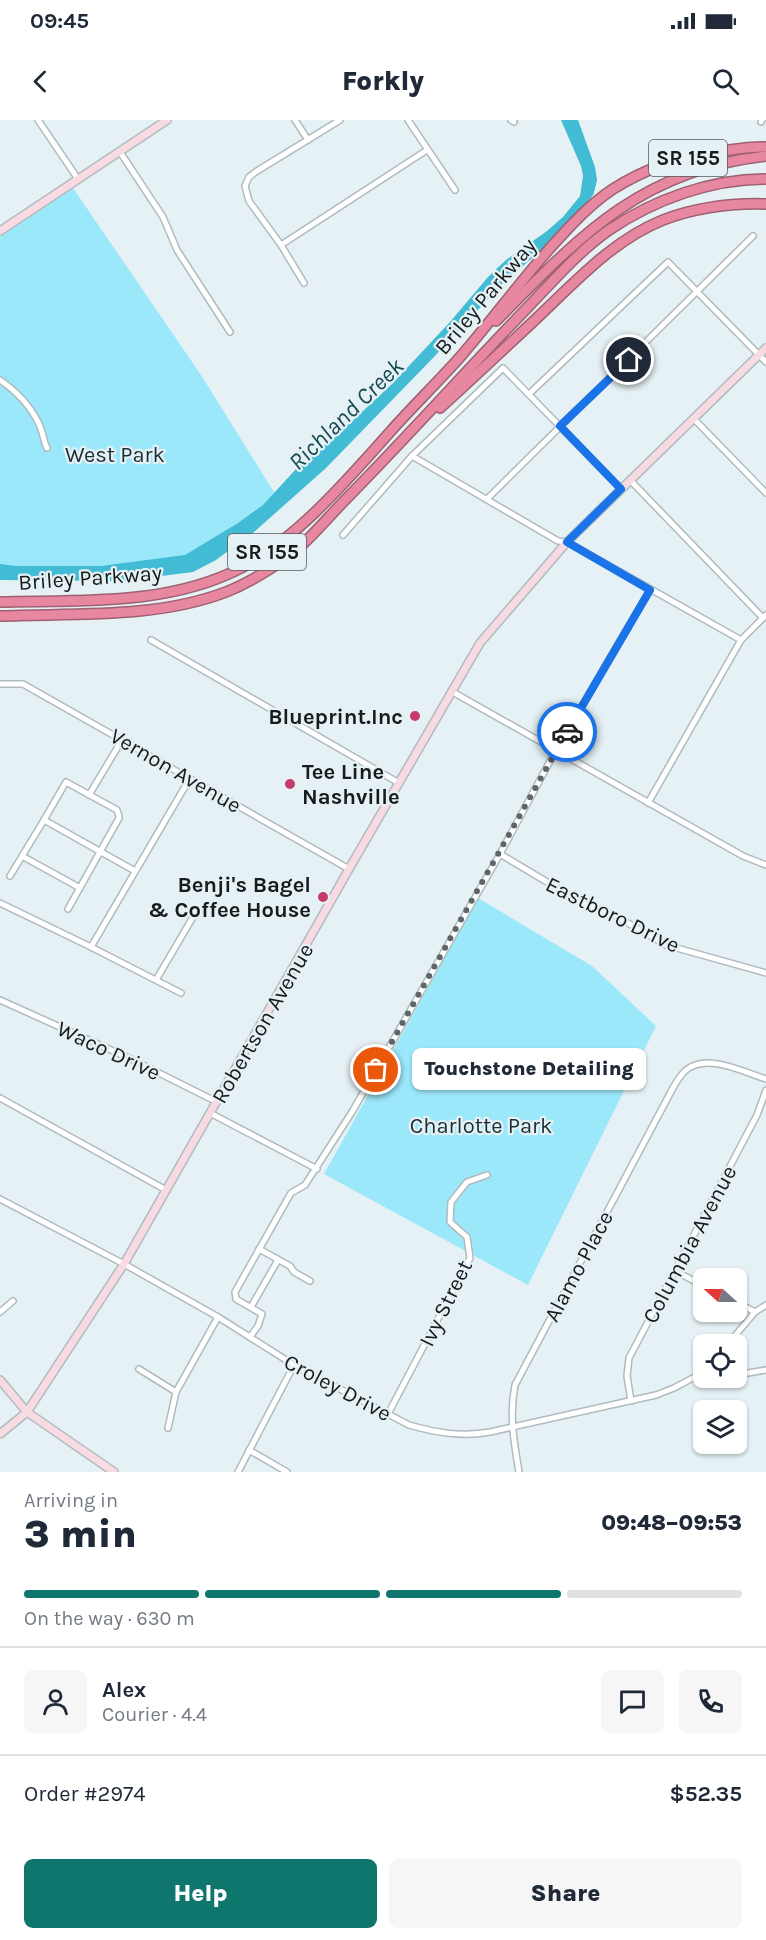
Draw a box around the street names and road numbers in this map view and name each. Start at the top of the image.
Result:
road number: SR 155 [649,140,727,176]
street label: Briley Parkway [430,233,542,360]
road number: SR 155 [228,534,306,570]
street label: Briley Parkway [17,560,163,596]
street label: Vernon Avenue [105,723,246,819]
street label: Eastboro Drive [541,871,684,959]
street label: Robertson Avenue [206,939,319,1108]
street label: Waco Drive [53,1016,164,1086]
street label: Columbia Avenue [637,1161,742,1328]
street label: Alamo Place [539,1207,619,1326]
street label: Ivy Street [414,1256,478,1351]
street label: Croley Drive [279,1349,396,1427]

